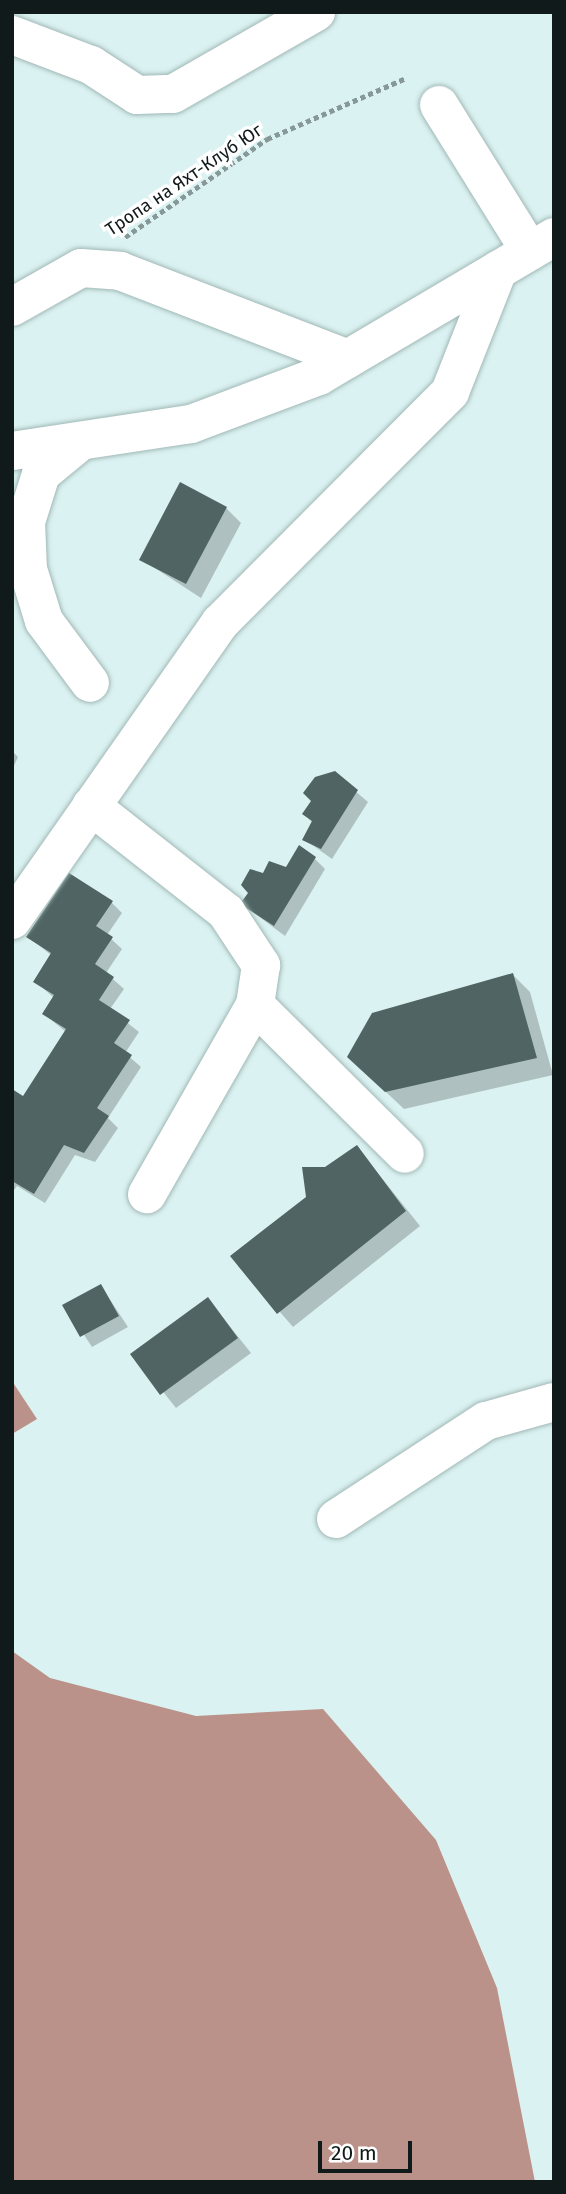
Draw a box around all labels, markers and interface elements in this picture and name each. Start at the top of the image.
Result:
street label: Тропа на Яхт-Клуб Юг [101,119,267,241]
scale bar [321,2128,416,2172]
text: 20 m [331,2140,377,2166]

